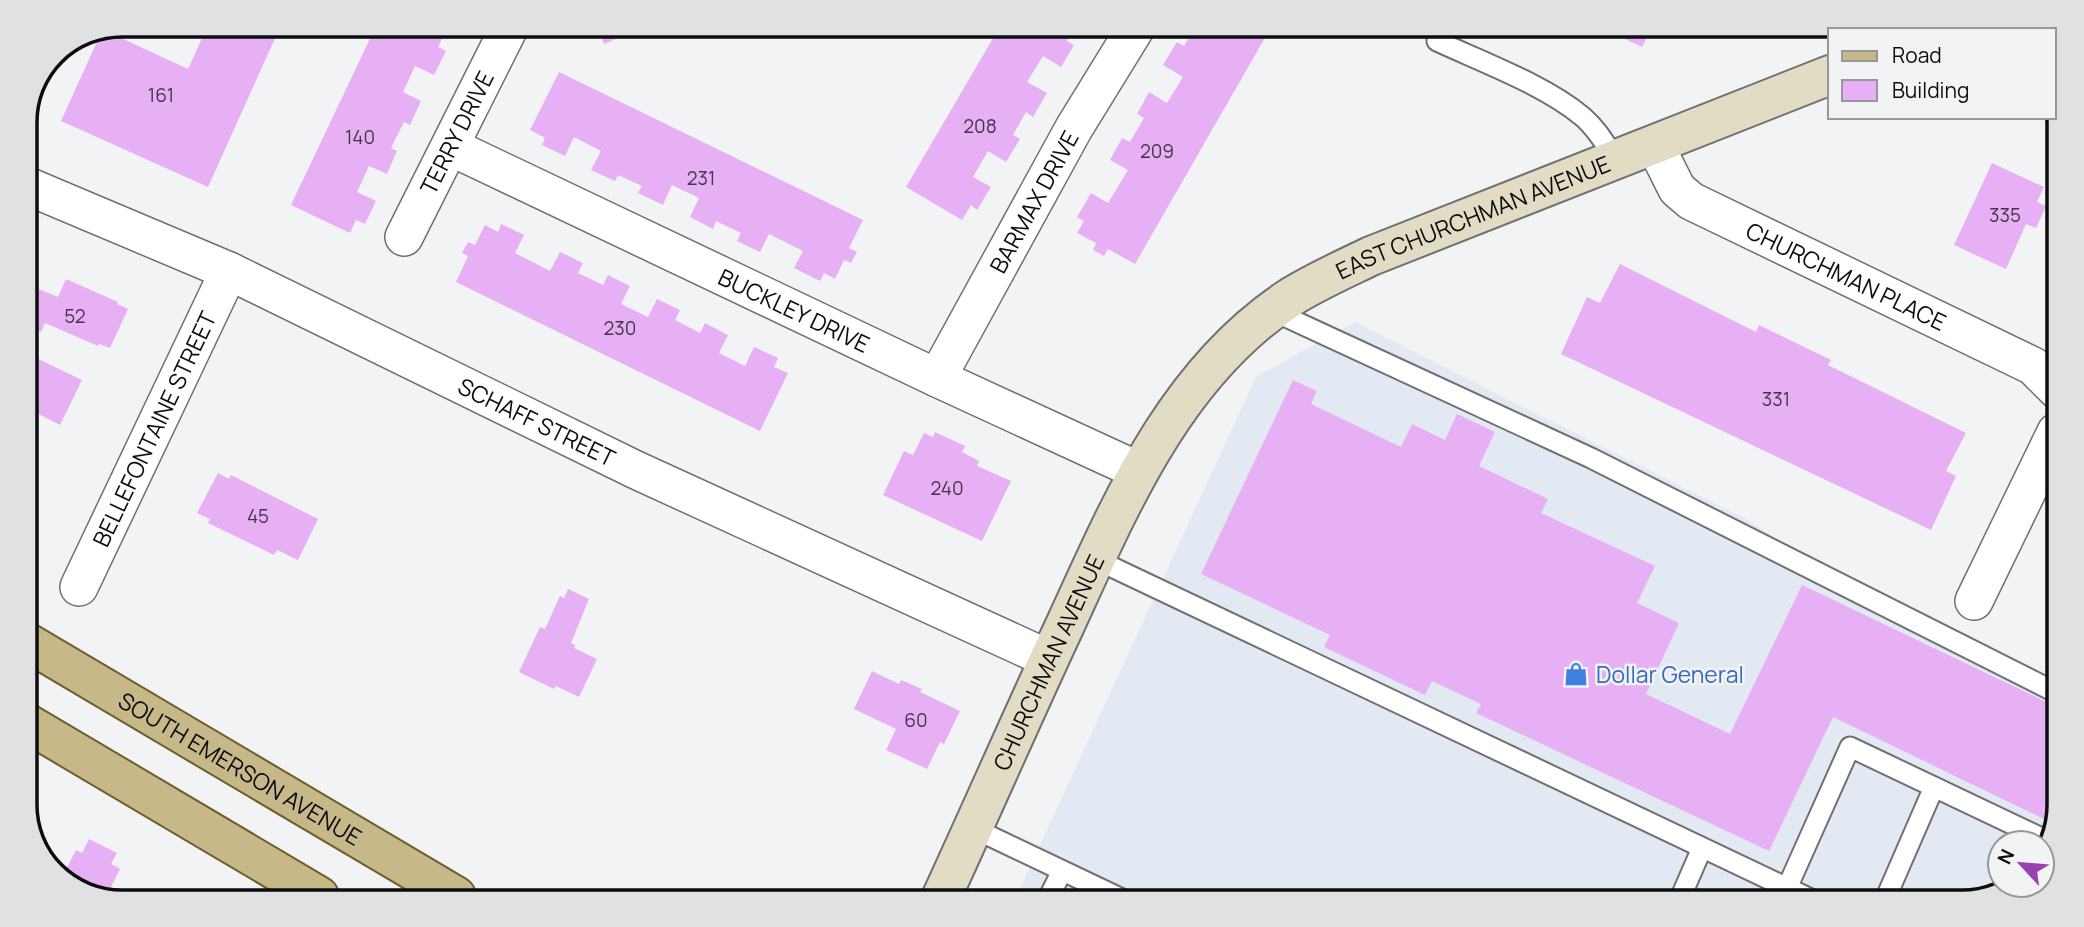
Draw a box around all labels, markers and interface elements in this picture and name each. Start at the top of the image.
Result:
legend [1828,28,2056,119]
text: Road [1892,41,1942,69]
street label: TERRY DRIVE [412,65,501,200]
text: Building [1892,76,1969,104]
house number: 161 [148,82,174,108]
house number: 208 [963,113,997,139]
house number: 140 [345,124,375,150]
street label: BARMAX DRIVE [982,125,1086,279]
house number: 209 [1140,138,1174,164]
street label: EAST CHURCHMAN AVENUE [1330,147,1615,287]
house number: 231 [687,165,715,191]
house number: 335 [1989,202,2021,228]
street label: CHURCHMAN PLACE [1741,214,1952,338]
street label: BUCKLEY DRIVE [713,260,875,360]
house number: 52 [64,303,86,329]
street label: BELLEFONTAINE STREET [84,306,224,552]
house number: 230 [604,315,636,341]
street label: SCHAFF STREET [453,370,621,474]
house number: 331 [1762,386,1790,412]
house number: 240 [930,475,964,501]
house number: 45 [247,503,269,529]
street label: CHURCHMAN AVENUE [985,549,1111,775]
place label: Dollar General [1596,658,1744,690]
shop icon: Dollar General [1562,660,1590,688]
street label: SOUTH EMERSON AVENUE [113,684,368,853]
house number: 60 [904,707,928,733]
north arrow [1986,829,2056,899]
text: N [1991,845,2020,868]

